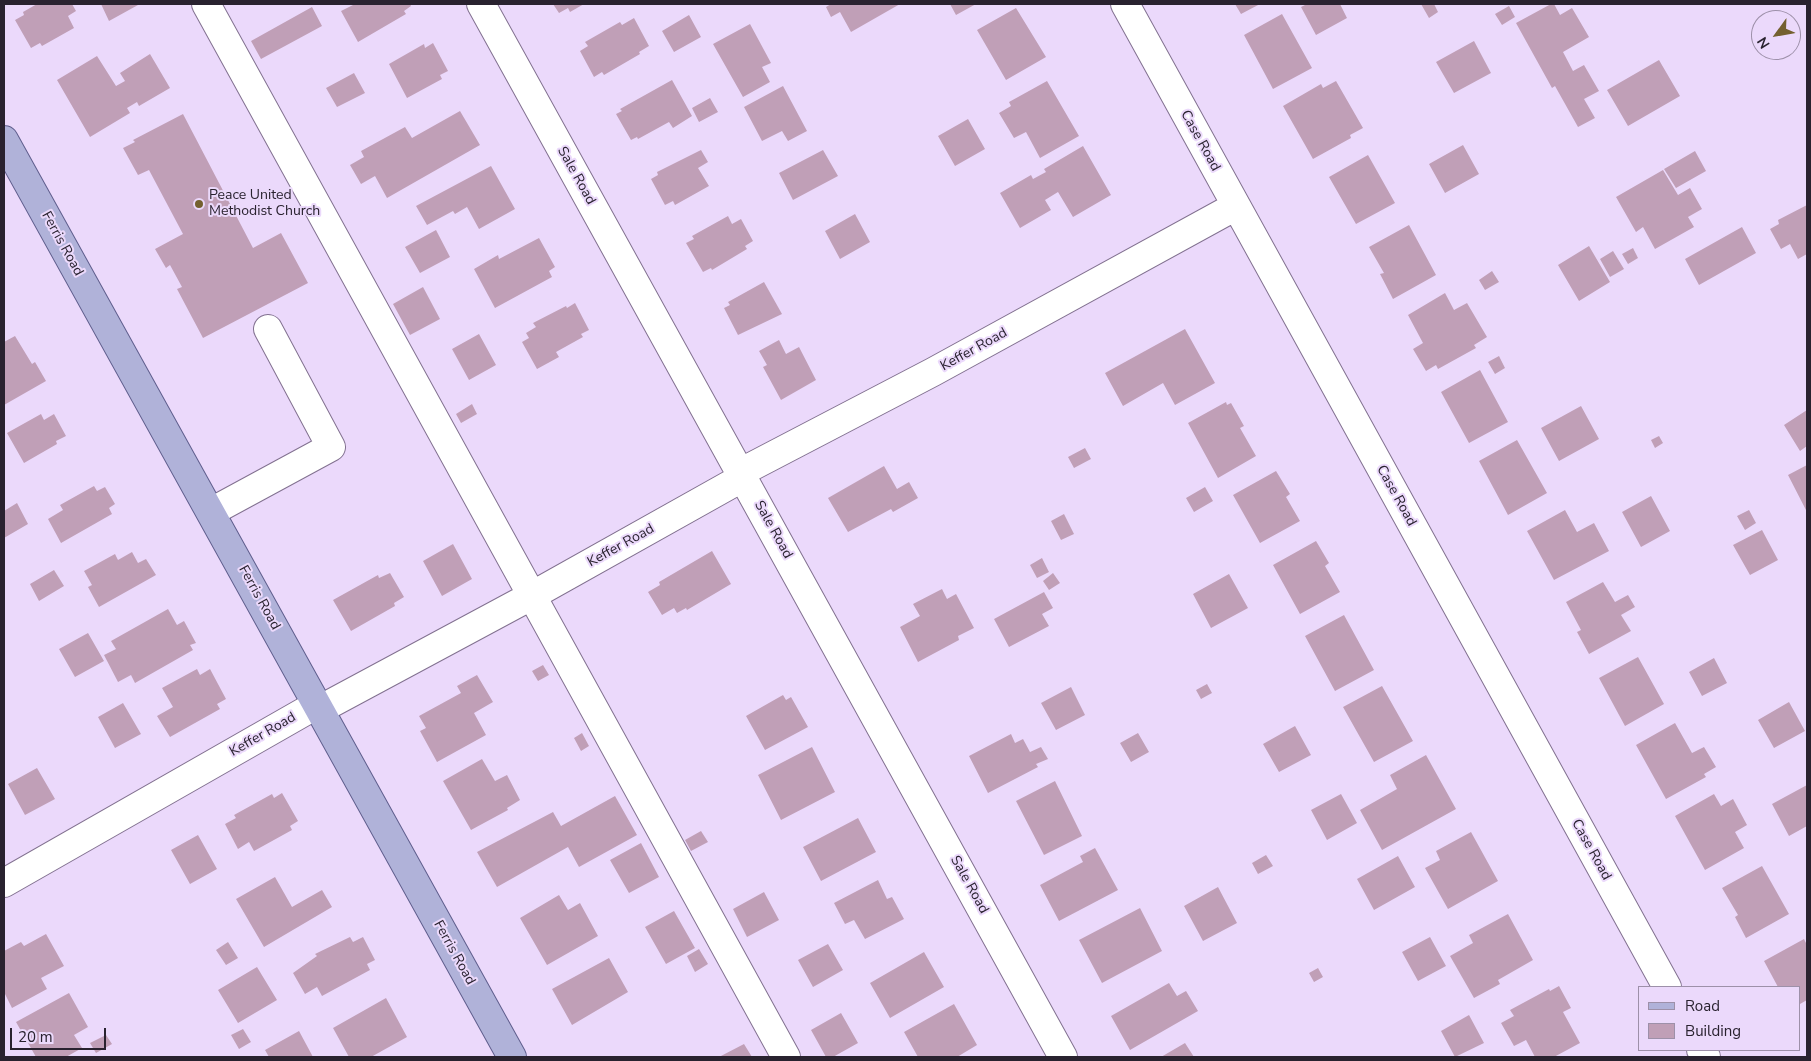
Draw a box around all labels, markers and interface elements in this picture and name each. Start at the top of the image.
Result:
north arrow [1751,10,1801,60]
text: N [1753,33,1775,52]
street label: Case Road [1176,108,1224,174]
street label: Sale Road [553,144,599,208]
place label: Peace United Methodist Church [209,188,320,220]
marker: Peace United Methodist Church [193,198,205,210]
street label: Ferris Road [37,209,87,279]
street label: Keffer Road [938,325,1010,375]
street label: Case Road [1372,463,1420,529]
street label: Sale Road [750,498,796,562]
street label: Keffer Road [585,521,657,571]
street label: Ferris Road [234,563,284,633]
street label: Keffer Road [227,709,299,761]
street label: Case Road [1567,817,1615,883]
street label: Sale Road [946,853,992,917]
street label: Ferris Road [429,918,479,988]
legend [1638,986,1801,1051]
text: Road [1685,996,1720,1016]
scale bar [12,1018,109,1050]
text: Building [1685,1021,1741,1041]
text: 20 m [18,1027,53,1047]

